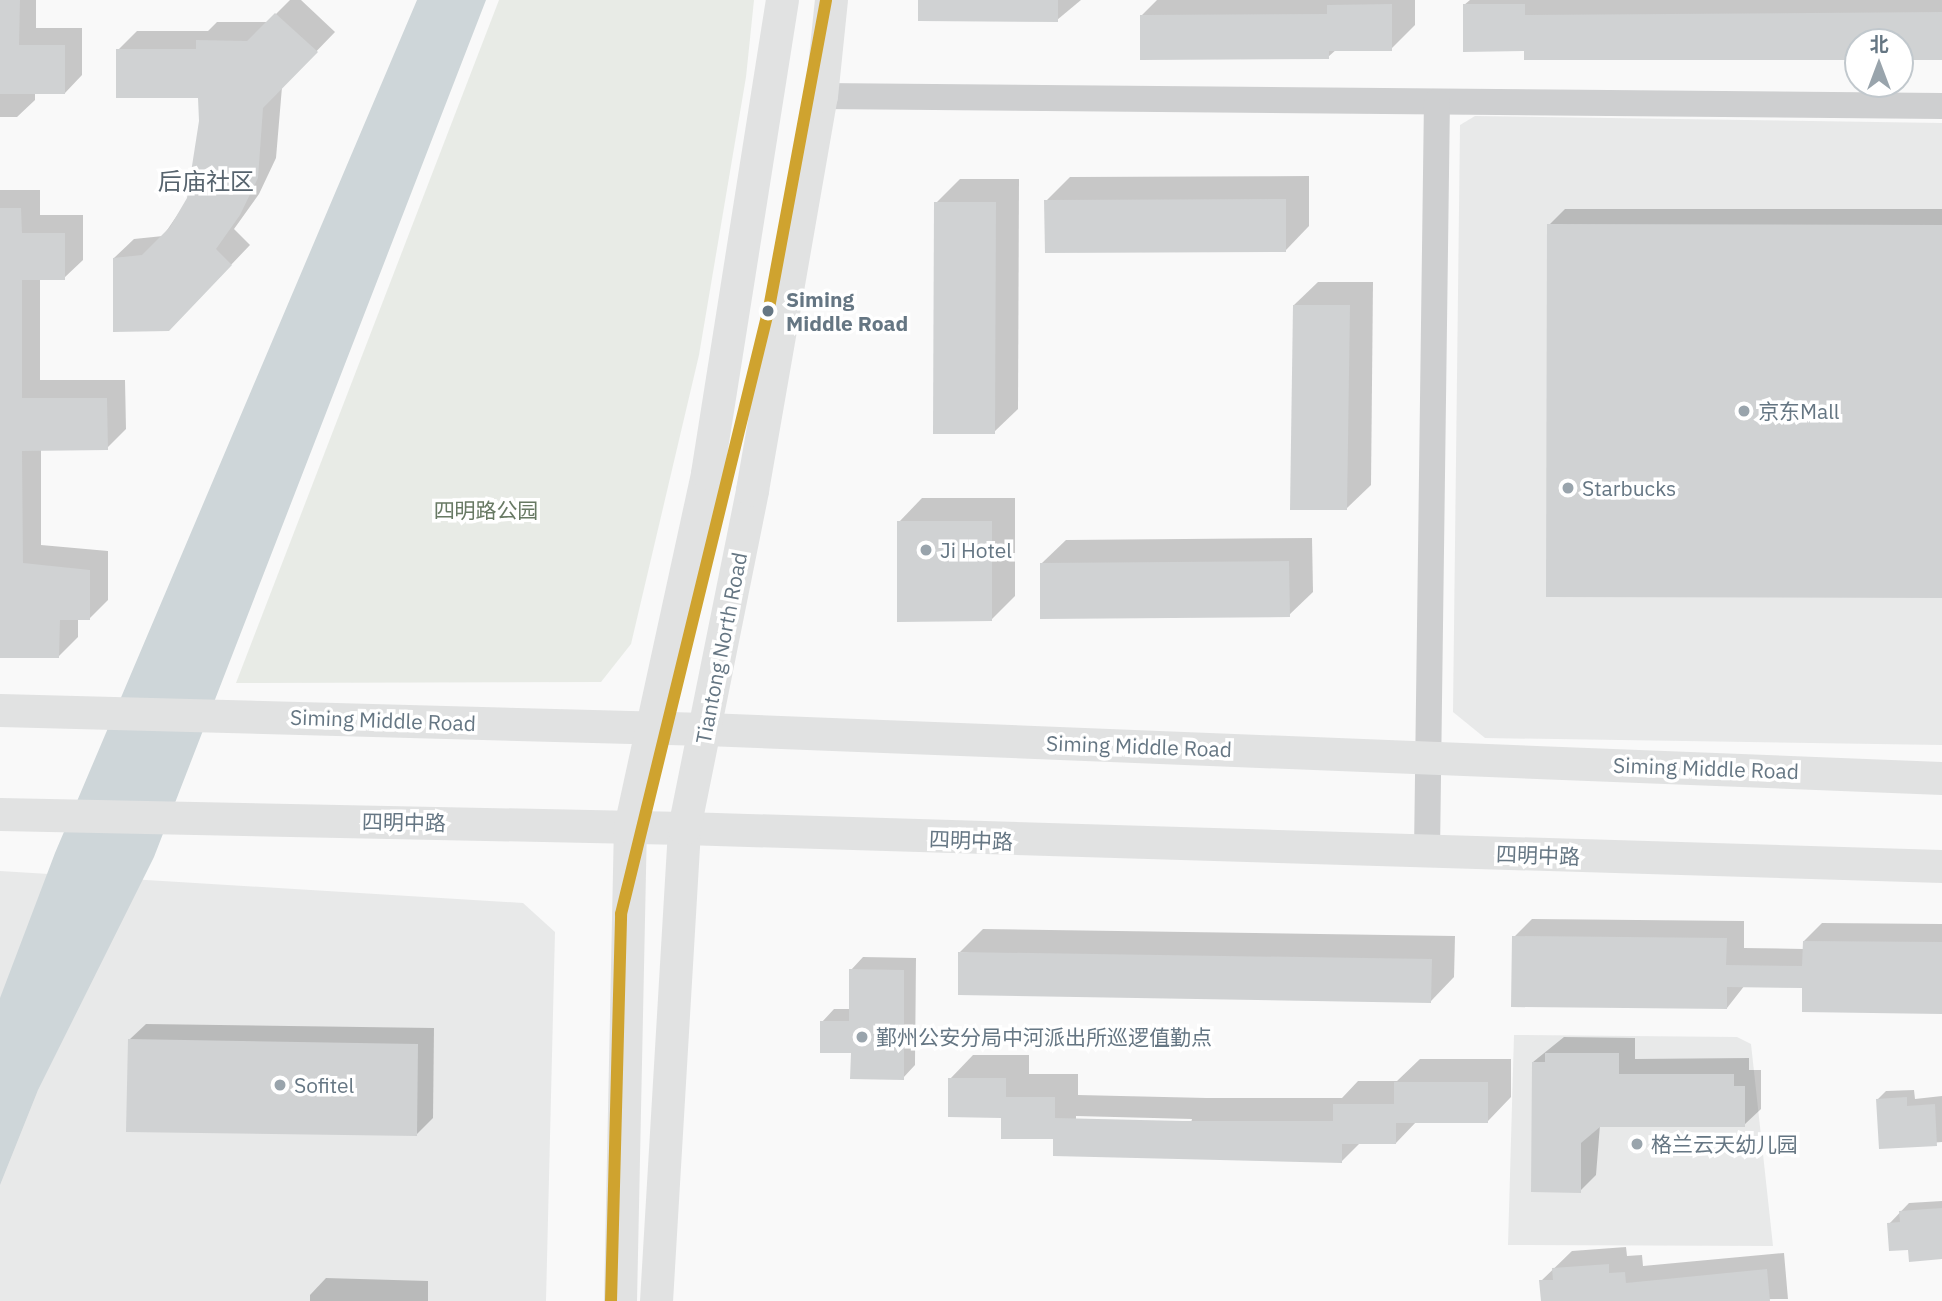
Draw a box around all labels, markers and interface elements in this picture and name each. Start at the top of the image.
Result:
north arrow [1844,28,1914,98]
text: 北 [1869,32,1889,56]
district label: 后庙社区 [158,168,254,196]
place label: Siming Middle Road [786,286,908,336]
marker: Siming Middle Road [756,299,780,323]
place label: 京东Mall [1758,398,1840,424]
marker: 京东Mall [1736,403,1752,419]
place label: Starbucks [1582,475,1676,501]
marker: Starbucks [1560,480,1576,496]
park label: 四明路公园 [434,497,538,523]
place label: Ji Hotel [940,537,1012,563]
marker: Ji Hotel [918,542,934,558]
street label: Tiantong North Road [690,550,752,746]
street label: Siming Middle Road [290,704,476,736]
street label: Siming Middle Road [1046,730,1232,762]
street label: Siming Middle Road [1613,752,1799,784]
street label: 四明中路 [362,809,446,835]
street label: 四明中路 [929,826,1013,854]
street label: 四明中路 [1496,841,1580,869]
place label: 鄞州公安分局中河派出所巡逻值勤点 [876,1024,1212,1050]
marker: 鄞州公安分局中河派出所巡逻值勤点 [854,1029,870,1045]
place label: Sofitel [294,1072,354,1098]
marker: Sofitel [272,1077,288,1093]
place label: 格兰云天幼儿园 [1651,1131,1798,1157]
marker: 格兰云天幼儿园 [1629,1136,1645,1152]

